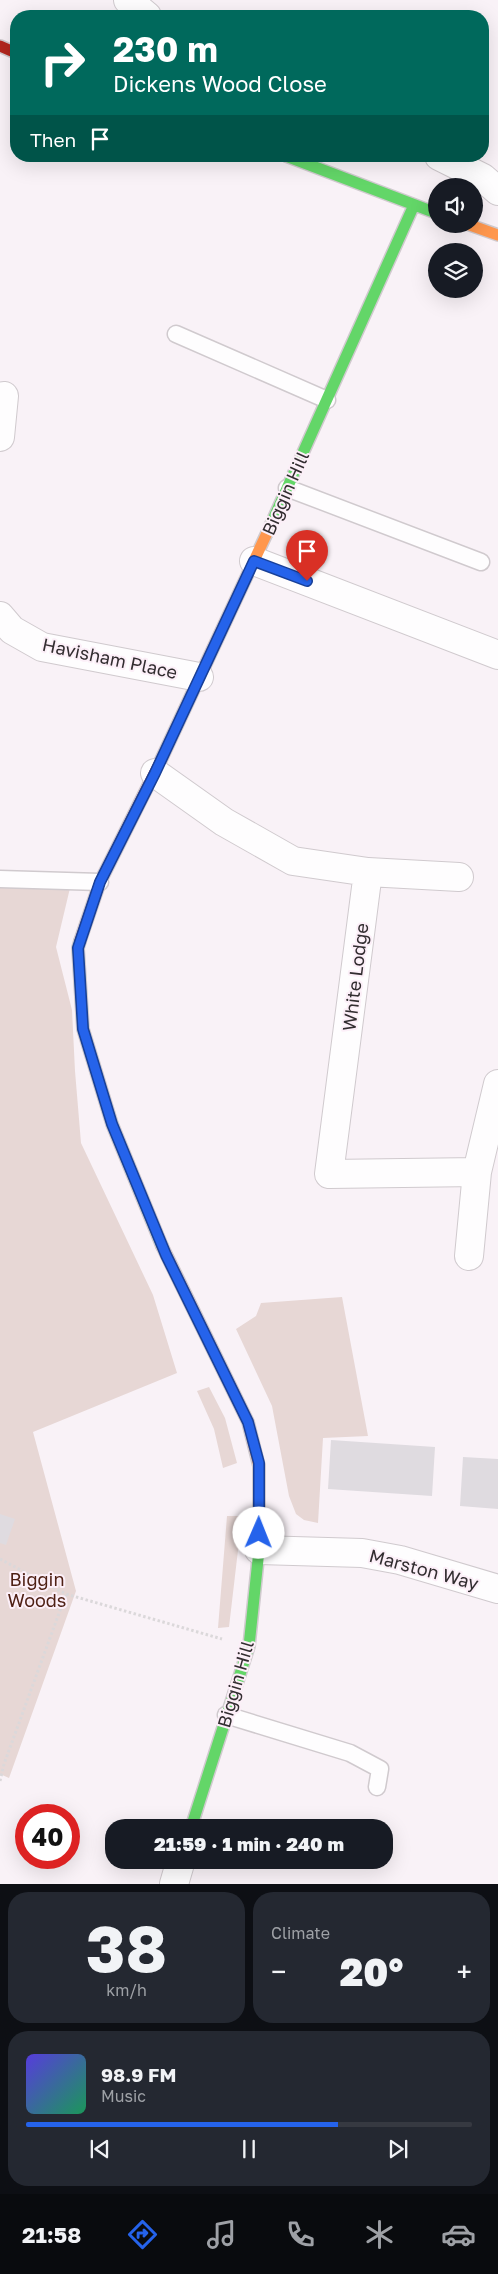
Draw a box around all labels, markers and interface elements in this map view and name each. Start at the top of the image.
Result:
text: 230 m [113,28,218,70]
icon: right [30,30,95,95]
text: Dickens Wood Close [113,70,327,97]
icon: arrive [86,125,114,153]
text: Then [30,128,76,151]
map controls [428,178,483,298]
button: sound [428,178,483,233]
button: layers [428,243,483,298]
street label: Biggin Hill [257,447,313,538]
pin [286,530,328,581]
icon: arrive [293,537,321,565]
street label: Havisham Place [40,633,180,683]
street label: White Lodge [337,922,373,1032]
position arrow [232,1506,284,1558]
street label: Marston Way [367,1544,481,1594]
park label: Biggin Woods [8,1568,66,1611]
street label: Biggin Hill [212,1638,258,1730]
speed limit sign: 40 [15,1804,80,1869]
text: 21:59 · 1 min · 240 m [154,1832,344,1855]
text: 38 [86,1908,167,1986]
text: Climate [271,1923,330,1943]
text: 20° [340,1949,403,1994]
text: − [271,1955,286,1988]
text: + [457,1955,472,1988]
text: km/h [106,1980,147,2000]
text: 98.9 FM [101,2063,176,2086]
text: Music [101,2086,146,2106]
icon: previous [86,2135,114,2163]
icon: pause [235,2135,263,2163]
icon: next [384,2135,412,2163]
icon: directions [125,2217,160,2252]
icon: music [204,2217,239,2252]
icon: phone [283,2217,318,2252]
icon: climate [362,2217,397,2252]
icon: car [441,2217,476,2252]
text: 21:58 [22,2221,81,2248]

